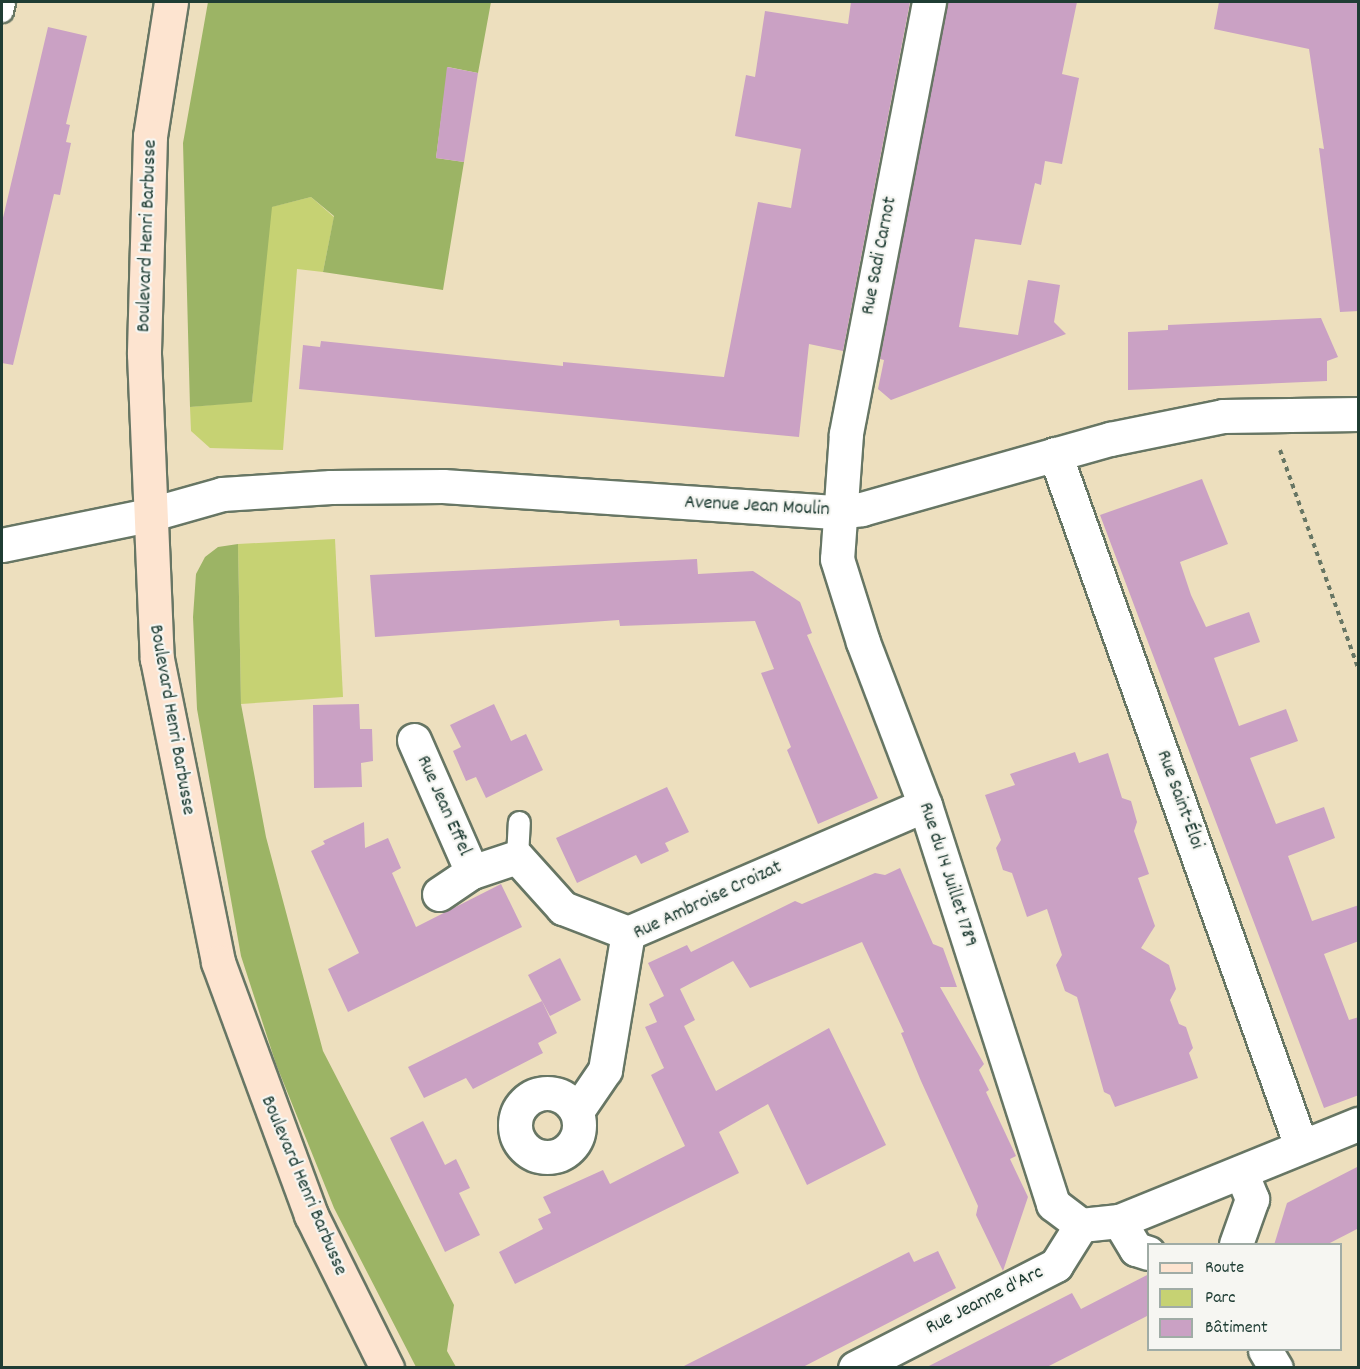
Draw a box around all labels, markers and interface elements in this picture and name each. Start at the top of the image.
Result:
street label: Boulevard Henri Barbusse [133,139,163,333]
street label: Rue Sadi Carnot [857,195,903,317]
street label: Avenue Jean Moulin [684,491,830,523]
street label: Boulevard Henri Barbusse [142,623,200,817]
street label: Rue Saint-Éloi [1150,747,1208,853]
street label: Rue Jean Effel [410,752,476,860]
street label: Rue du 14 Juillet 1789 [912,800,982,950]
street label: Rue Ambroise Croizat [630,856,786,946]
street label: Boulevard Henri Barbusse [254,1093,352,1279]
legend [1147,1243,1342,1351]
text: Route [1205,1256,1244,1281]
street label: Rue Jeanne d'Arc [922,1261,1048,1341]
text: Parc [1205,1286,1236,1311]
text: Bâtiment [1205,1316,1268,1341]

